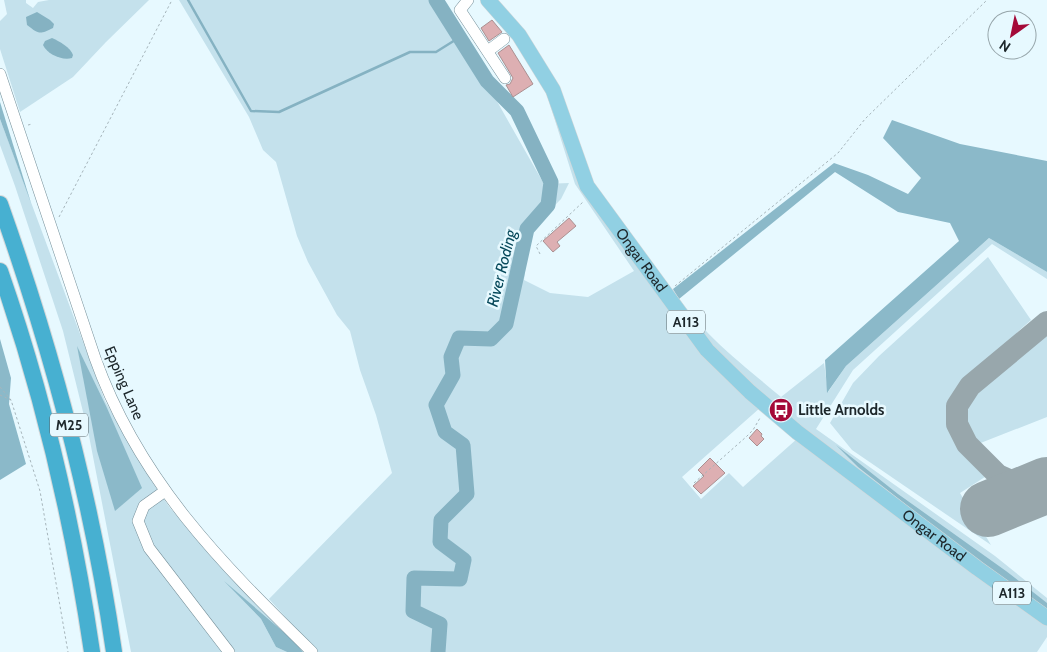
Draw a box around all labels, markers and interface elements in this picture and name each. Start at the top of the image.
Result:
north arrow [987,10,1037,60]
text: N [996,36,1014,56]
street label: Ongar Road [612,224,671,296]
water label: River Roding [483,227,520,309]
road number: A113 [667,311,705,334]
street label: Epping Lane [100,344,148,423]
bus stop icon: Little Arnolds [768,397,794,423]
place label: Little Arnolds [798,401,884,419]
road number: M25 [50,414,88,436]
street label: Ongar Road [899,506,969,565]
road number: A113 [993,582,1031,604]

